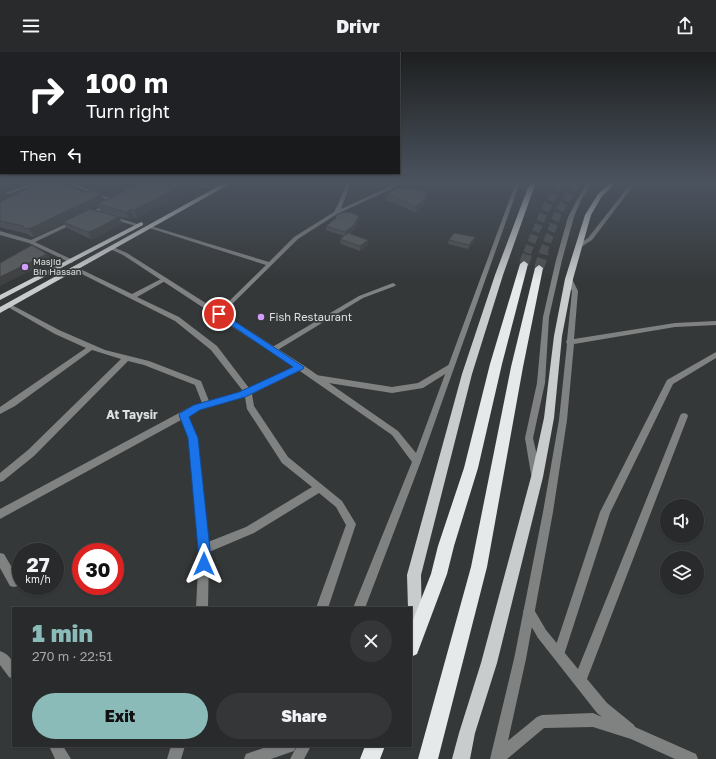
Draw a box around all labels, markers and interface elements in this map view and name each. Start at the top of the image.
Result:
icon: menu [20,15,42,37]
text: Drivr [336,15,380,37]
icon: share [674,15,696,37]
text: 100 m [86,66,168,99]
icon: right [20,68,72,120]
text: Turn right [86,100,170,122]
icon: left [64,144,86,166]
text: Then [20,146,56,164]
place label: Masjid Bin Hassan [33,256,81,277]
marker: Masjid Bin Hassan [20,262,30,272]
pin [202,297,236,331]
icon: arrive [208,303,230,325]
place label: Fish Restaurant [269,310,352,323]
marker: Fish Restaurant [256,312,266,322]
district label: At Taysir [106,407,158,422]
map controls [660,499,704,595]
button: sound [660,499,704,543]
speed limit sign: 30 [72,543,124,595]
position arrow [183,543,225,585]
button: layers [660,551,704,595]
text: 27 [26,552,50,576]
text: km/h [25,573,51,585]
text: 1 min [32,618,93,647]
button: close [350,620,392,662]
text: 270 m · 22:51 [32,648,112,664]
button: Exit [32,693,208,739]
button: Share [216,693,392,739]

